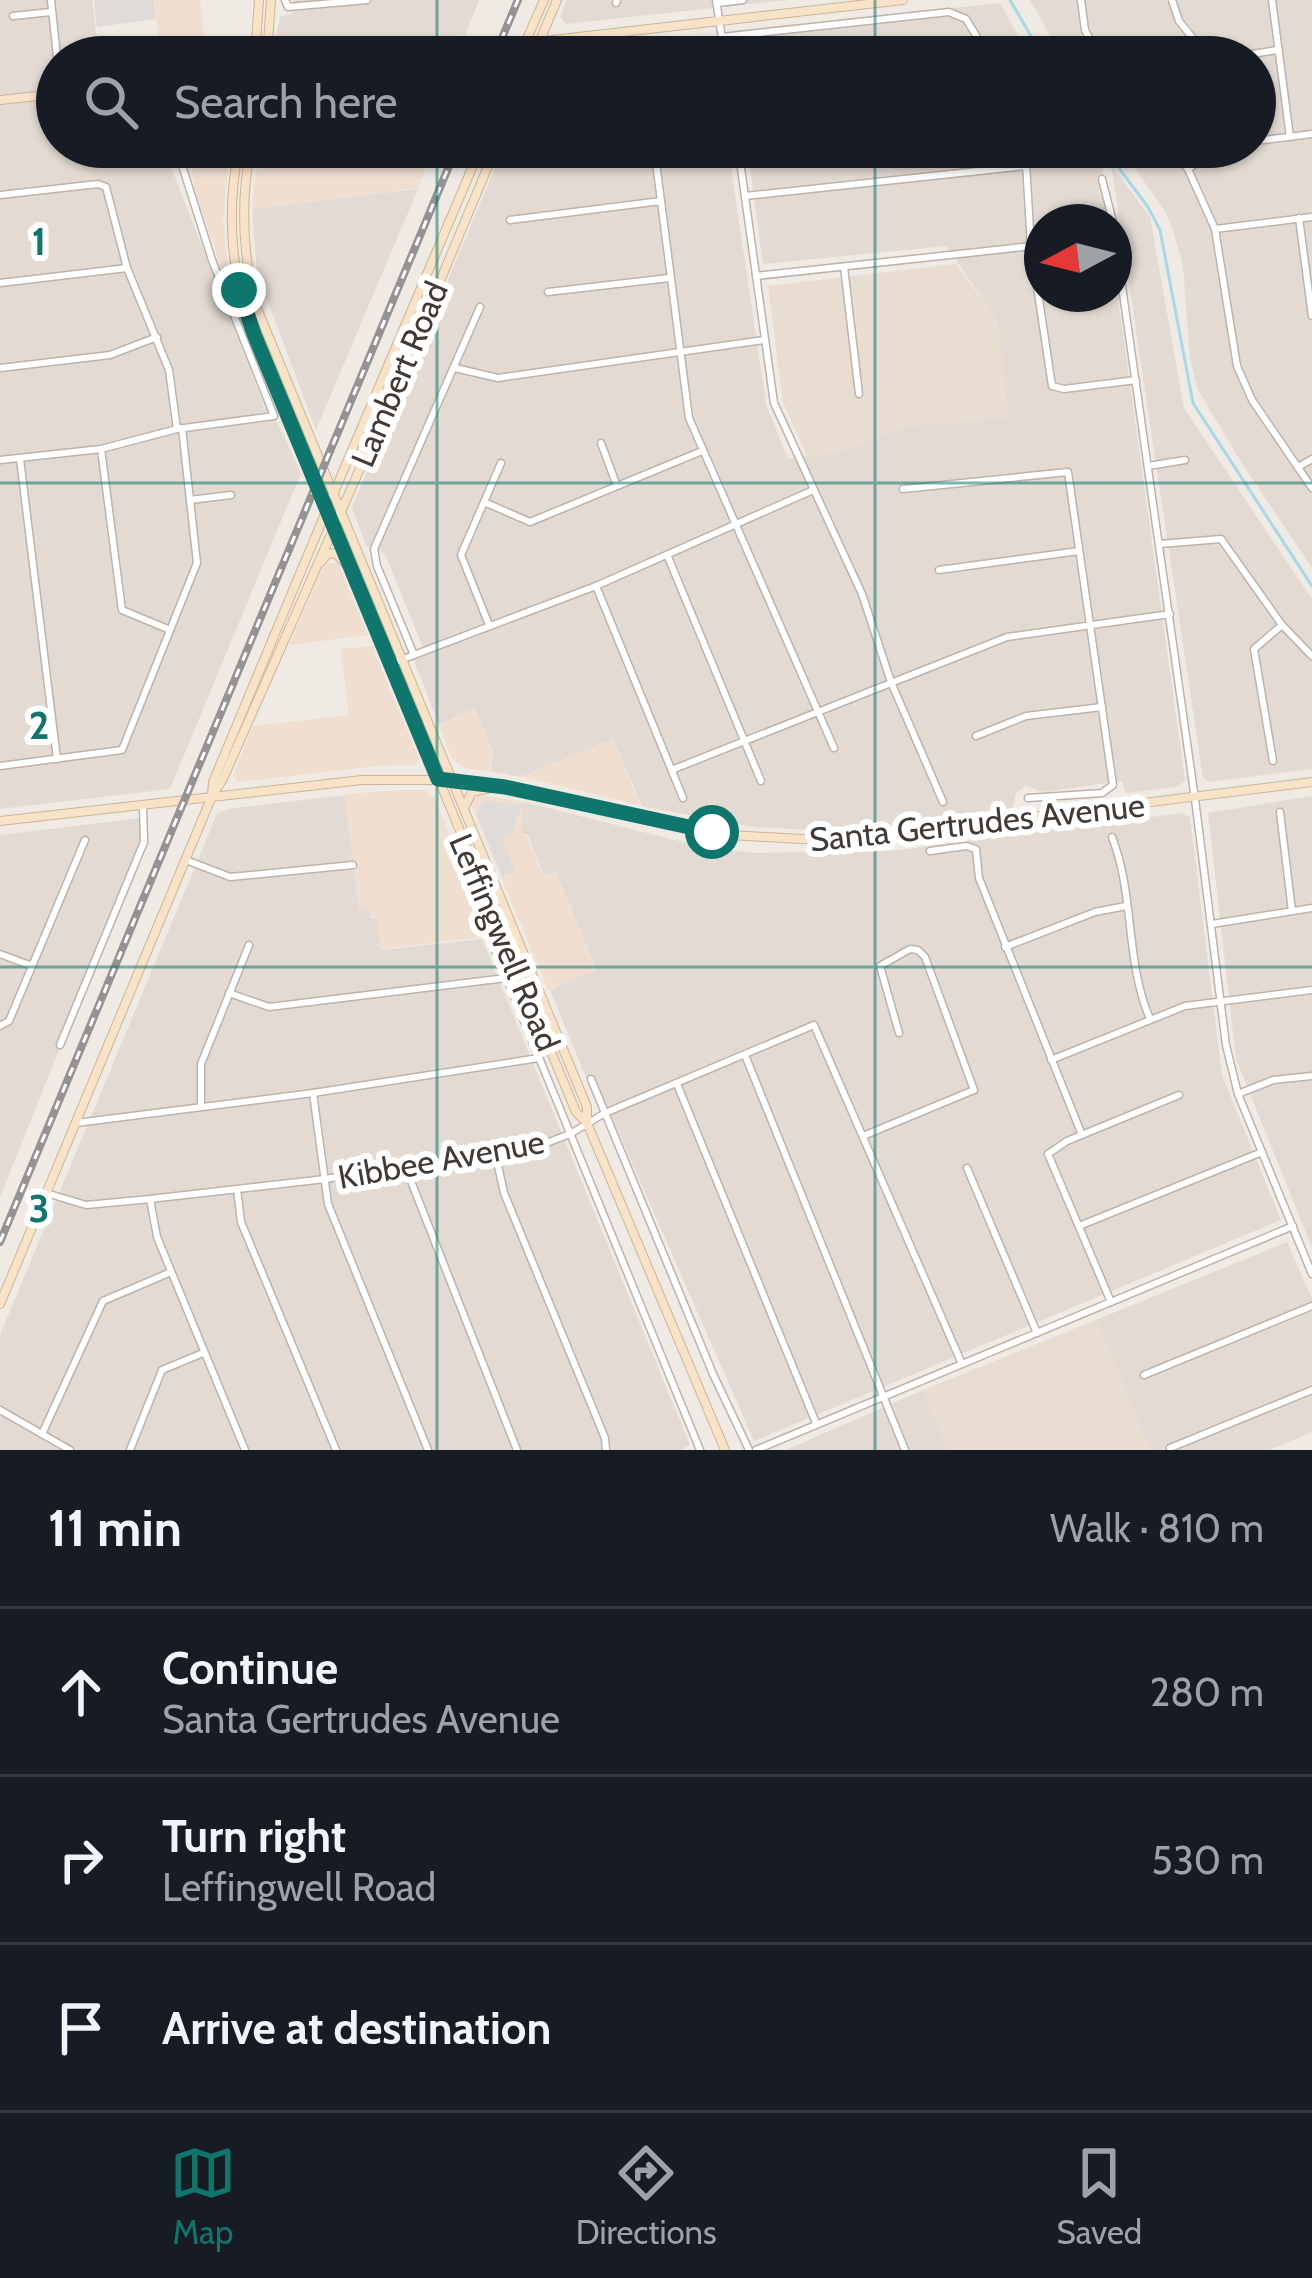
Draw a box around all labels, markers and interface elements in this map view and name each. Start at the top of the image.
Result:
search box [36,36,1276,168]
icon: search [78,69,144,135]
text: Search here [174,75,398,129]
north arrow [1024,204,1132,312]
text: 1 [32,217,46,265]
route end [212,263,266,317]
street label: Lambert Road [342,275,456,473]
text: 2 [29,701,49,749]
street label: Santa Gertrudes Avenue [807,785,1147,859]
route start [685,805,739,859]
street label: Leffingwell Road [441,827,569,1057]
street label: Kibbee Avenue [335,1121,547,1197]
text: 3 [28,1184,50,1232]
text: 11 min [48,1497,182,1559]
text: Walk · 810 m [1050,1504,1264,1552]
text: Continue [162,1641,338,1695]
icon: ahead [48,1659,114,1725]
text: 280 m [1150,1668,1264,1716]
text: Santa Gertrudes Avenue [162,1695,560,1743]
text: Turn right [162,1809,346,1863]
icon: right [48,1827,114,1893]
text: 530 m [1152,1836,1264,1884]
text: Leffingwell Road [162,1863,436,1911]
icon: arrive [48,1995,114,2061]
text: Arrive at destination [162,2001,551,2055]
tab: Map [170,2140,236,2252]
tab: Directions [576,2140,717,2252]
tab: Saved [1056,2140,1142,2252]

